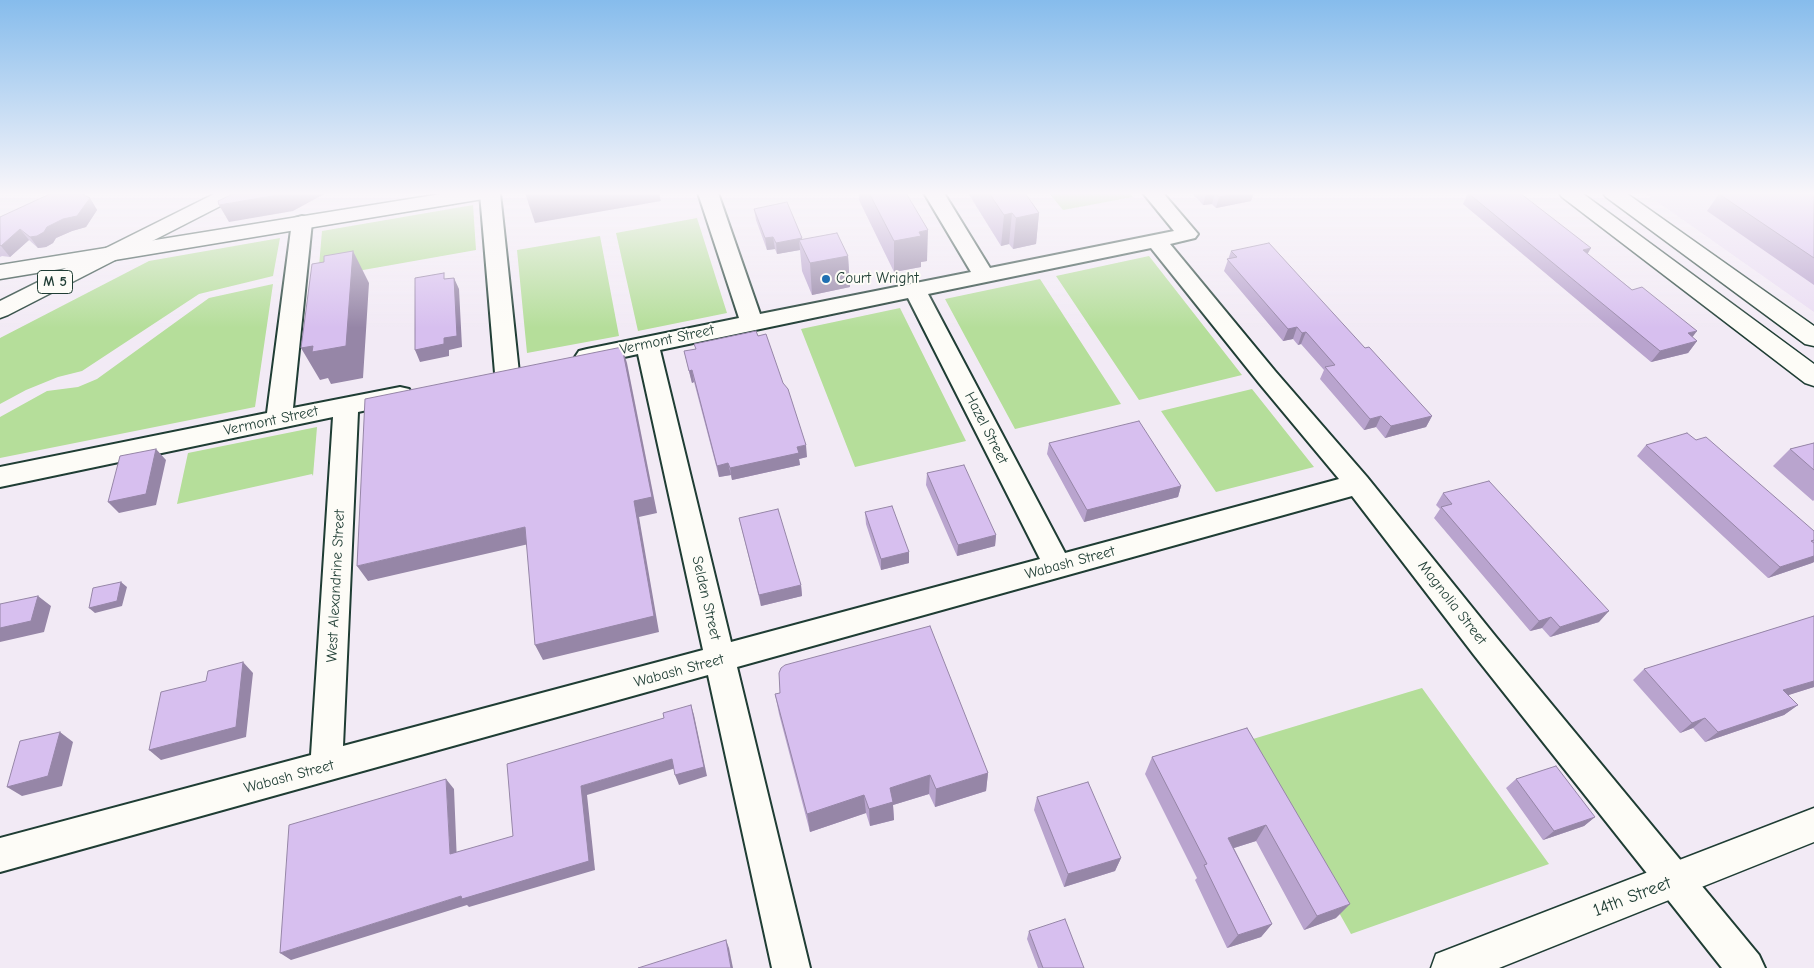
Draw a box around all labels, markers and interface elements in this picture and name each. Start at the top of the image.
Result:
road number: M 5 [38,270,72,294]
place label: Court Wright [836,270,919,288]
marker: Court Wright [820,273,832,285]
street label: Vermont Street [618,321,716,359]
street label: Hazel Street [960,389,1012,467]
street label: Vermont Street [222,402,320,440]
street label: West Alexandrine Street [323,509,349,663]
street label: Wabash Street [1023,542,1117,584]
street label: Selden Street [688,554,724,642]
street label: Magnolia Street [1414,557,1490,649]
street label: Wabash Street [632,650,726,692]
street label: Wabash Street [242,756,336,798]
street label: 14th Street [1590,872,1674,922]

